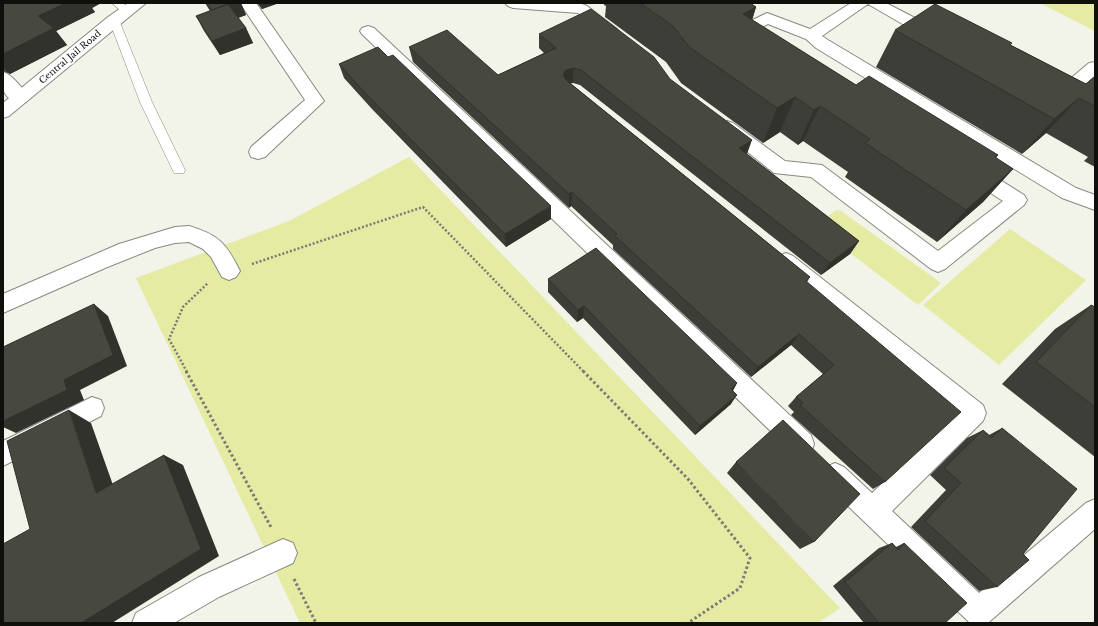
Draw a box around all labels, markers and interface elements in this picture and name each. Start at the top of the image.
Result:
street label: Central Jail Road [36,27,103,86]

